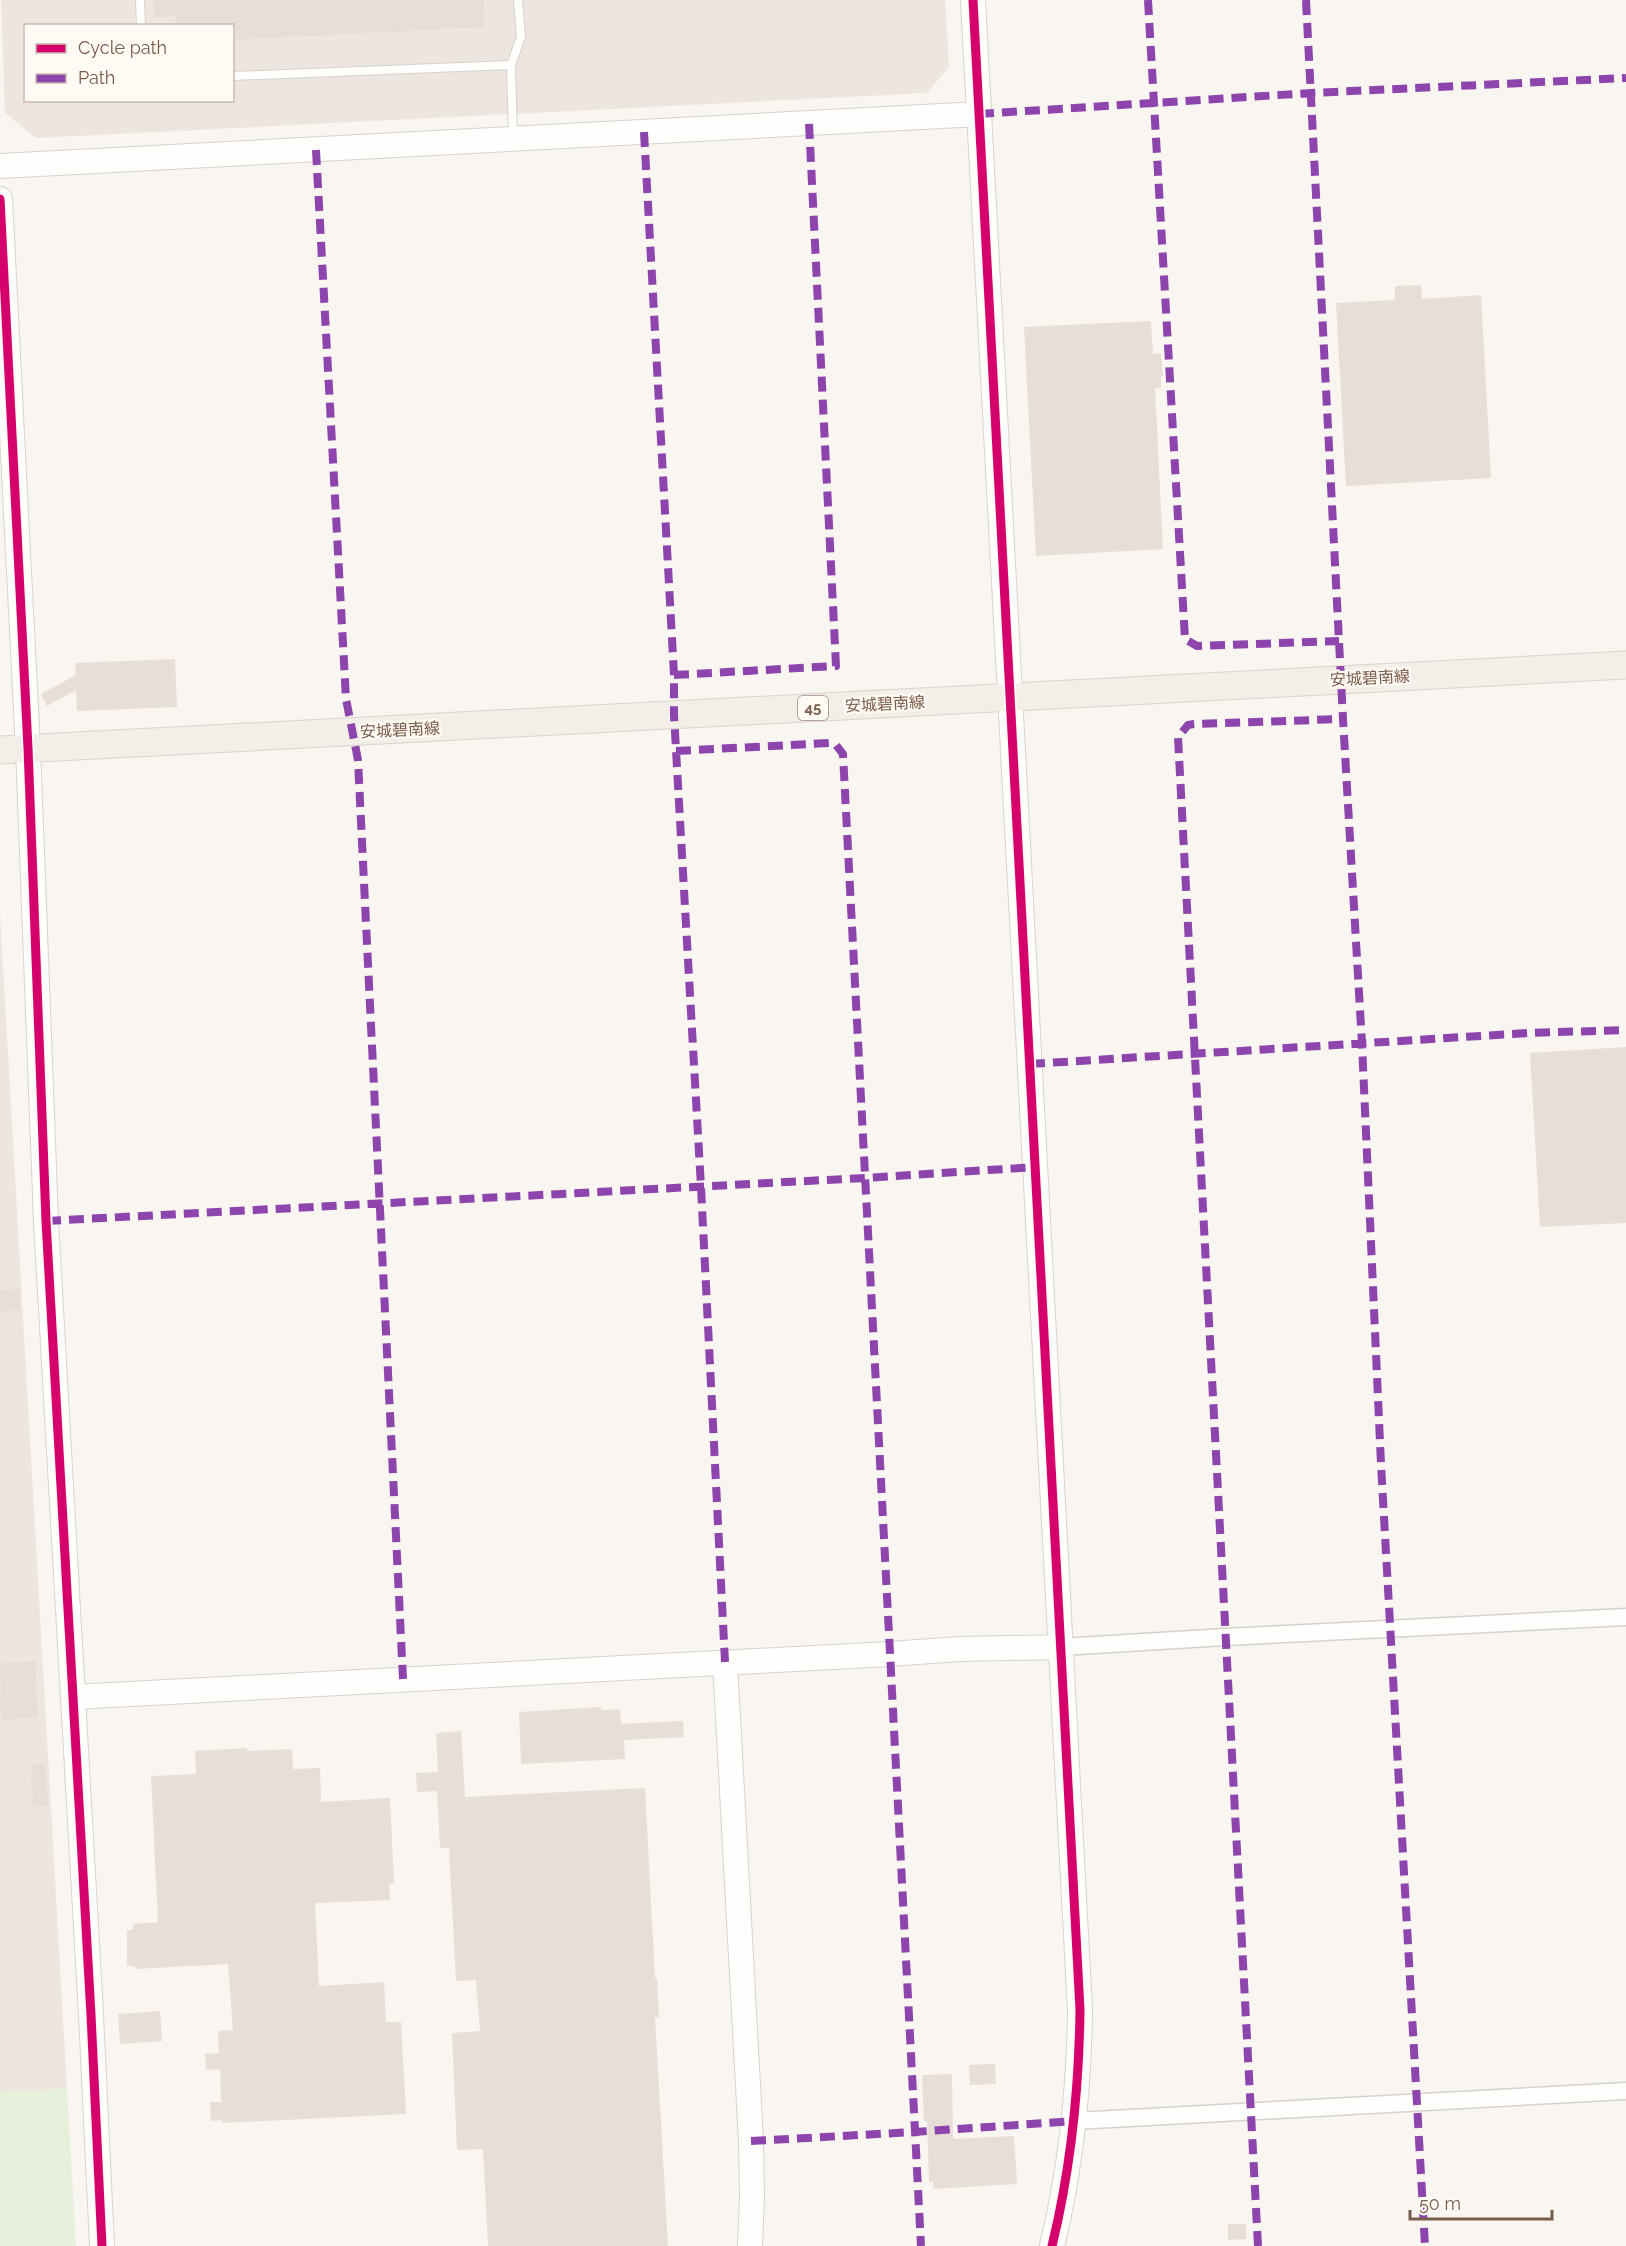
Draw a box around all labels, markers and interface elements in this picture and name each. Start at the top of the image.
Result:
legend [24,24,234,102]
text: Cycle path [78,37,167,58]
text: Path [78,67,115,88]
street label: 安城碧南線 [1330,666,1410,690]
street label: 安城碧南線 [845,692,925,716]
road number: 45 [798,696,828,720]
street label: 安城碧南線 [360,718,440,742]
scale bar [1410,2183,1552,2221]
text: 50 m [1419,2193,1461,2214]

